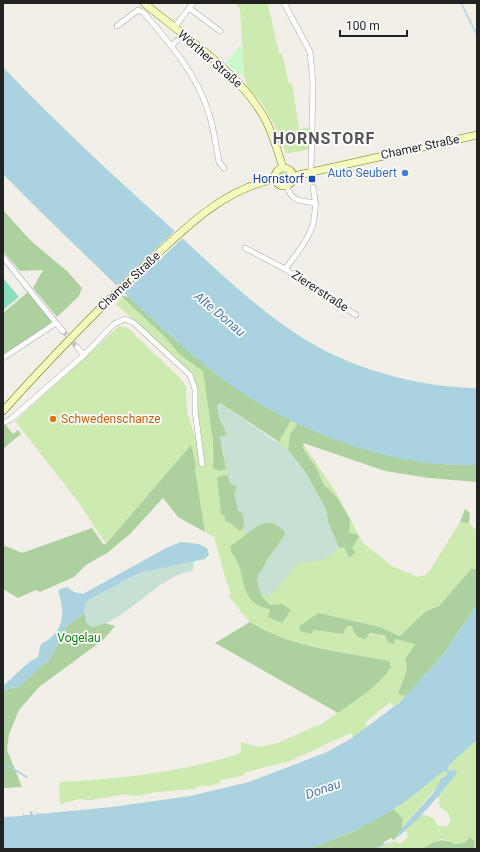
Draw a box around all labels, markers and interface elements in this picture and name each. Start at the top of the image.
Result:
scale bar [340,12,407,38]
text: 100 m [346,19,380,33]
street label: Wörther Straße [175,27,245,91]
district label: HORNSTORF [273,129,375,148]
street label: Chamer Straße [380,132,460,162]
place label: Auto Seubert [328,166,397,180]
marker: Auto Seubert [400,168,410,178]
place label: Hornstorf [253,172,305,186]
marker: Hornstorf [307,174,317,184]
street label: Chamer Straße [95,249,163,313]
street label: Ziererstraße [289,267,351,315]
water label: Alte Donau [191,288,248,340]
place label: Schwedenschanze [61,412,161,426]
marker: Schwedenschanze [48,414,58,424]
park label: Vogelau [57,631,101,645]
water label: Donau [303,776,343,802]

